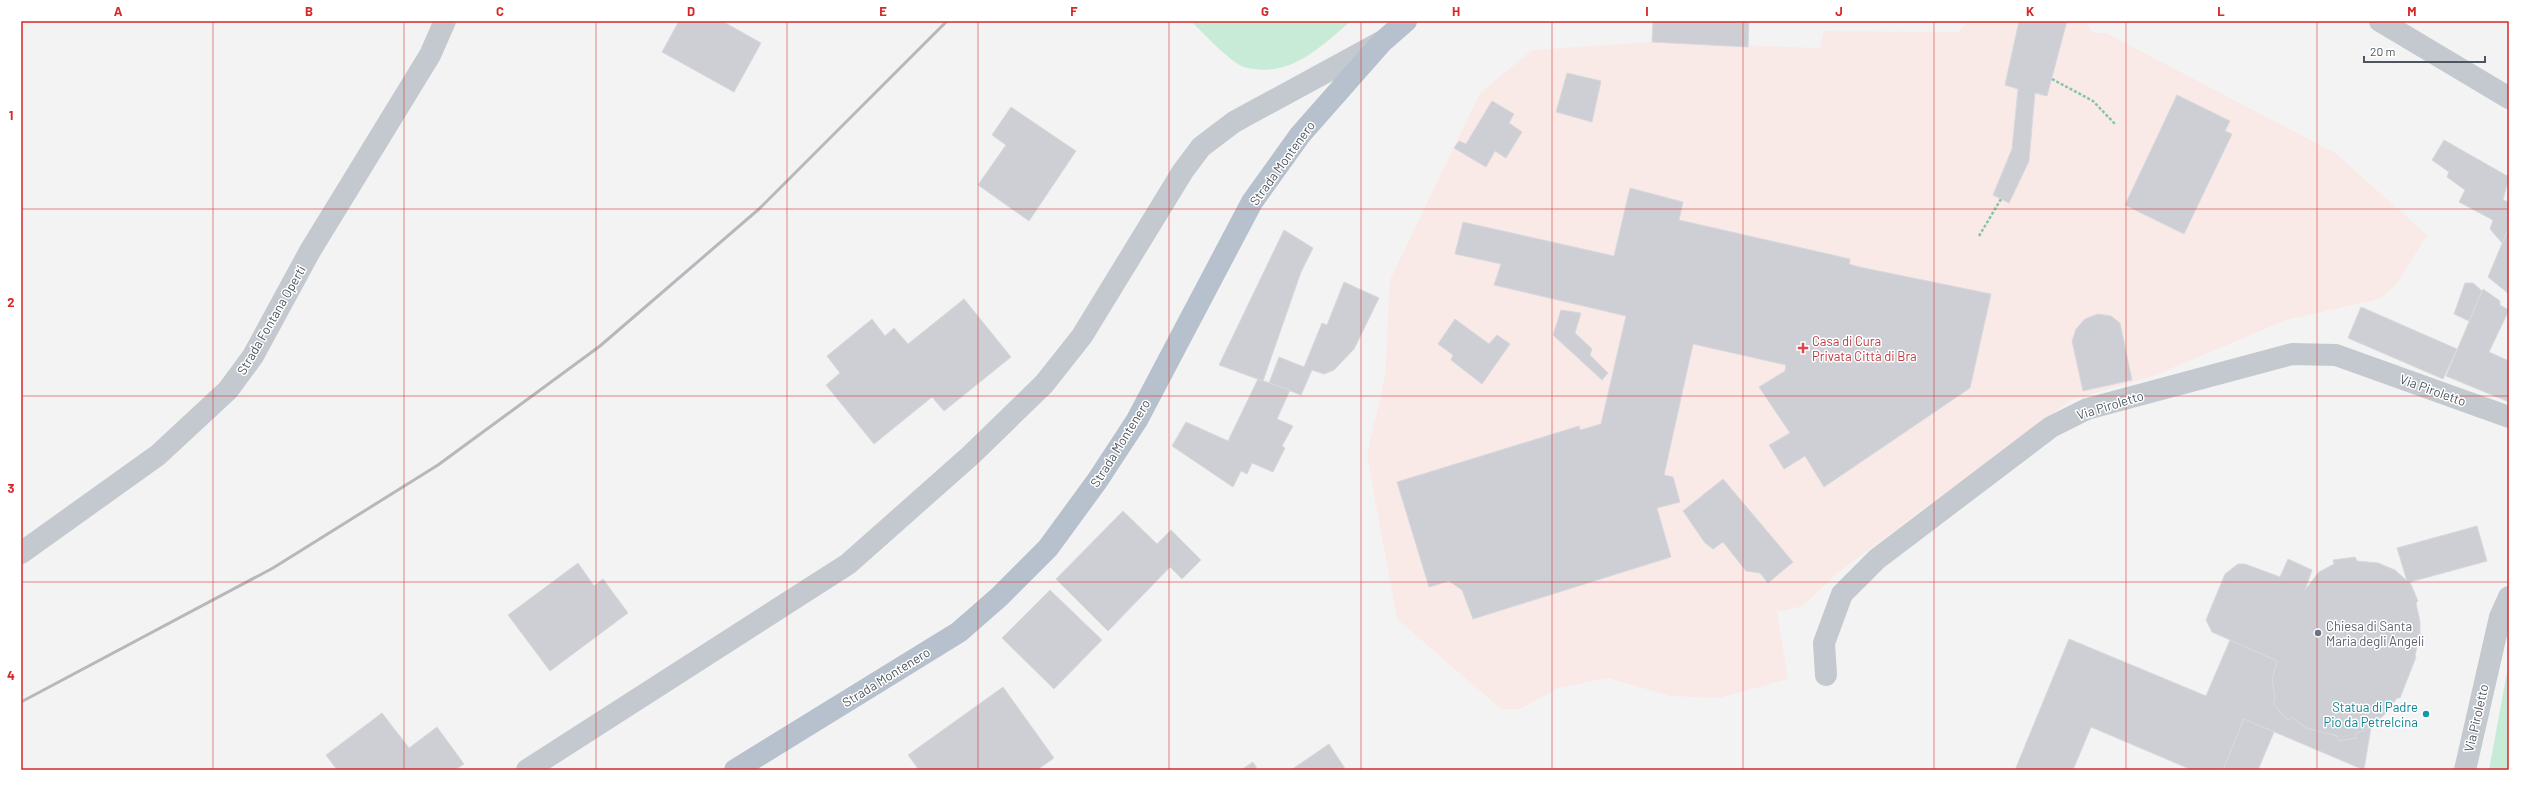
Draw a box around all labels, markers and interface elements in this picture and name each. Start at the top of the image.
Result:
text: A [114,3,123,19]
text: B [305,3,313,19]
text: C [496,3,504,19]
text: D [687,3,695,19]
text: E [879,3,887,19]
text: F [1070,3,1078,19]
text: G [1261,3,1269,19]
text: H [1452,3,1460,19]
text: I [1645,3,1649,19]
text: J [1835,3,1843,19]
text: K [2026,3,2034,19]
text: L [2217,3,2225,19]
text: M [2407,3,2417,19]
scale bar [2364,38,2485,64]
text: 20 m [2370,44,2396,58]
text: 1 [9,107,13,123]
street label: Strada Montenero [1246,118,1318,208]
street label: Strada Fontana Operti [233,262,309,378]
text: 2 [7,294,15,310]
place label: Casa di Cura Privata Città di Bra [1812,333,1917,364]
marker: Casa di Cura Privata Città di Bra [1797,342,1809,354]
street label: Via Piroletto [2398,371,2468,409]
street label: Via Piroletto [2075,387,2145,423]
street label: Strada Montenero [1087,396,1153,490]
text: 3 [7,480,15,496]
place label: Chiesa di Santa Maria degli Angeli [2326,618,2424,649]
marker: Chiesa di Santa Maria degli Angeli [2313,628,2323,638]
street label: Strada Montenero [839,644,933,710]
text: 4 [7,667,15,683]
street label: Via Piroletto [2460,683,2492,753]
place label: Statua di Padre Pio da Petrelcina [2324,699,2418,730]
marker: Statua di Padre Pio da Petrelcina [2421,709,2431,719]

